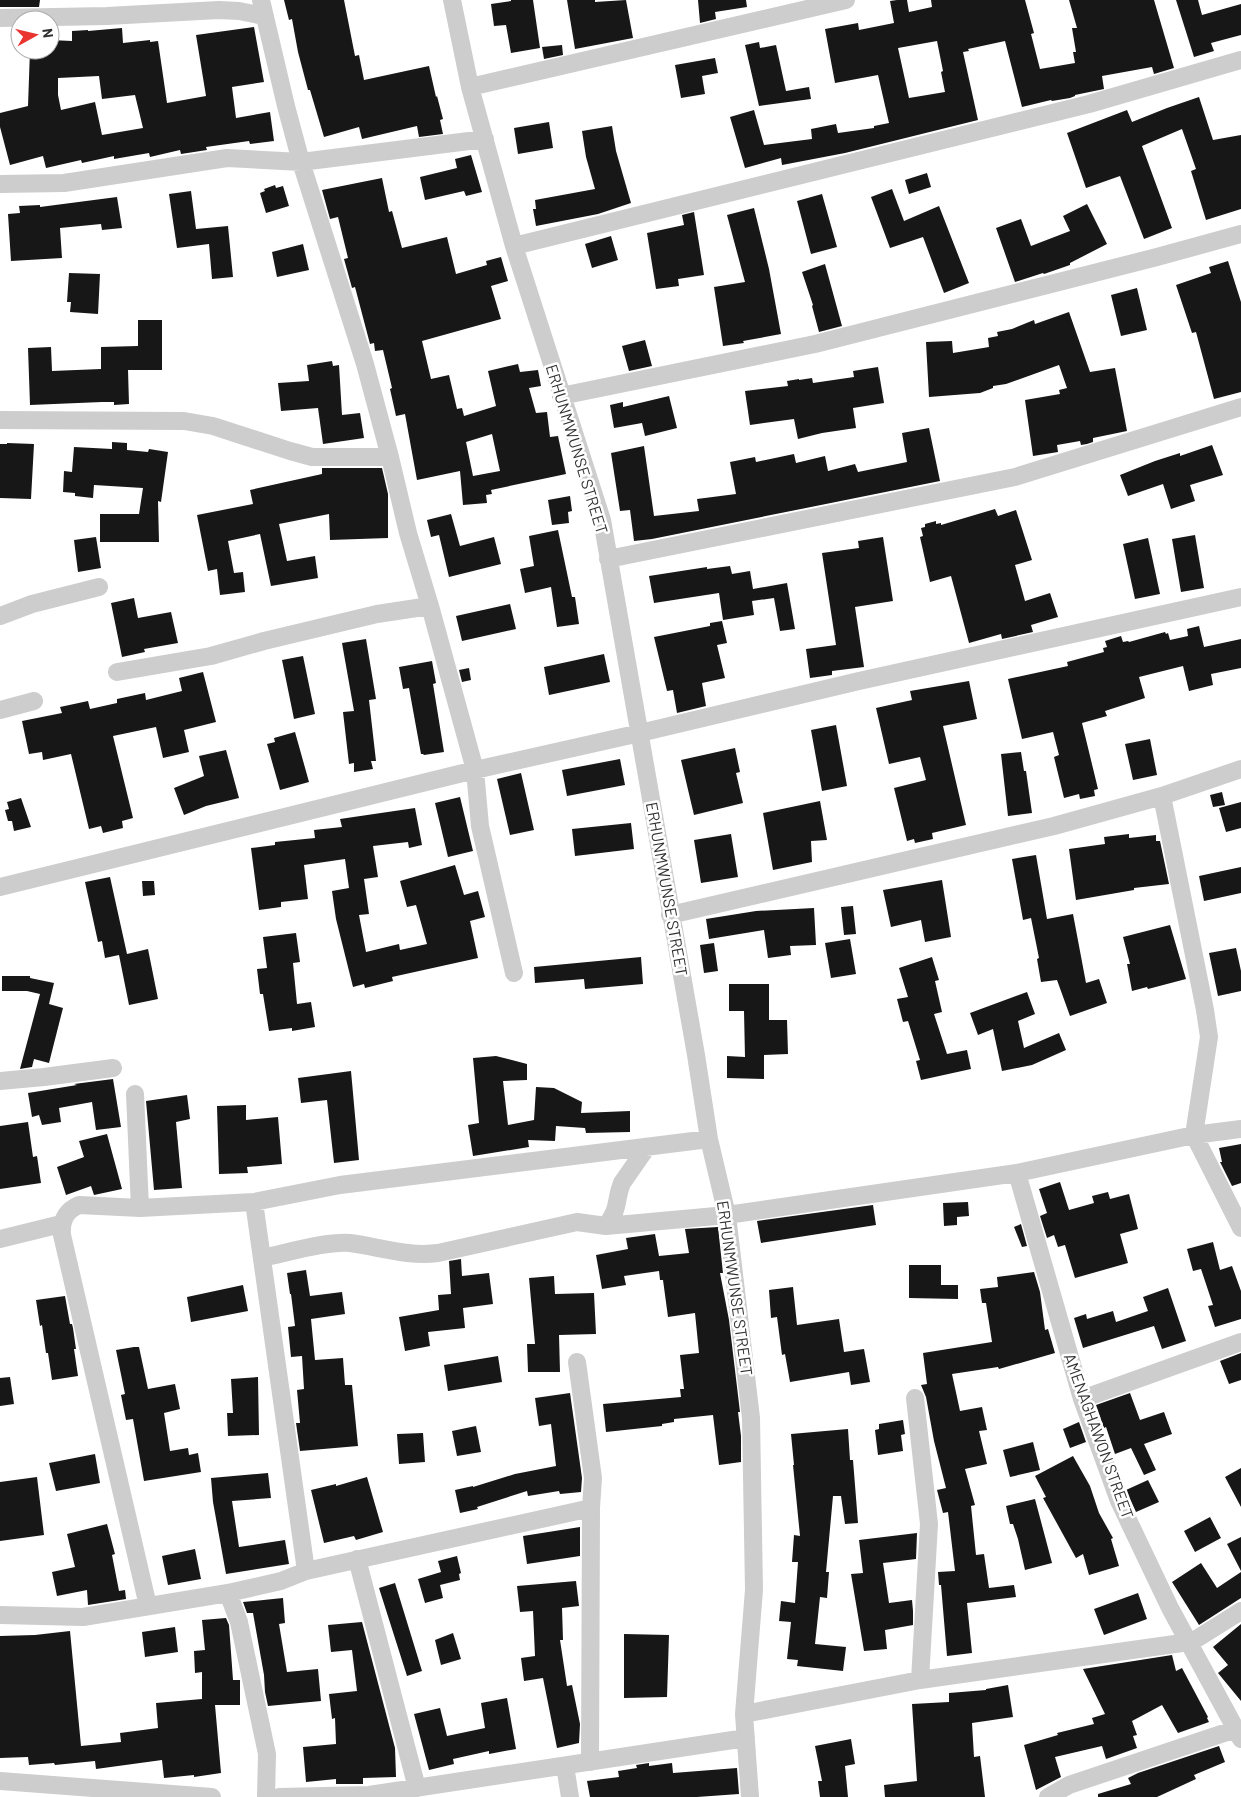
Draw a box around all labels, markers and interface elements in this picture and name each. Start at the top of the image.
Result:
north arrow [10,10,60,60]
text: N [39,27,57,39]
street label: ERHUNMWUNSE STREET [543,362,612,536]
street label: ERHUNMWUNSE STREET [643,800,692,977]
street label: ERHUNMWUNSE STREET [714,1199,757,1377]
street label: AMENAGHAWON STREET [1061,1351,1138,1521]

